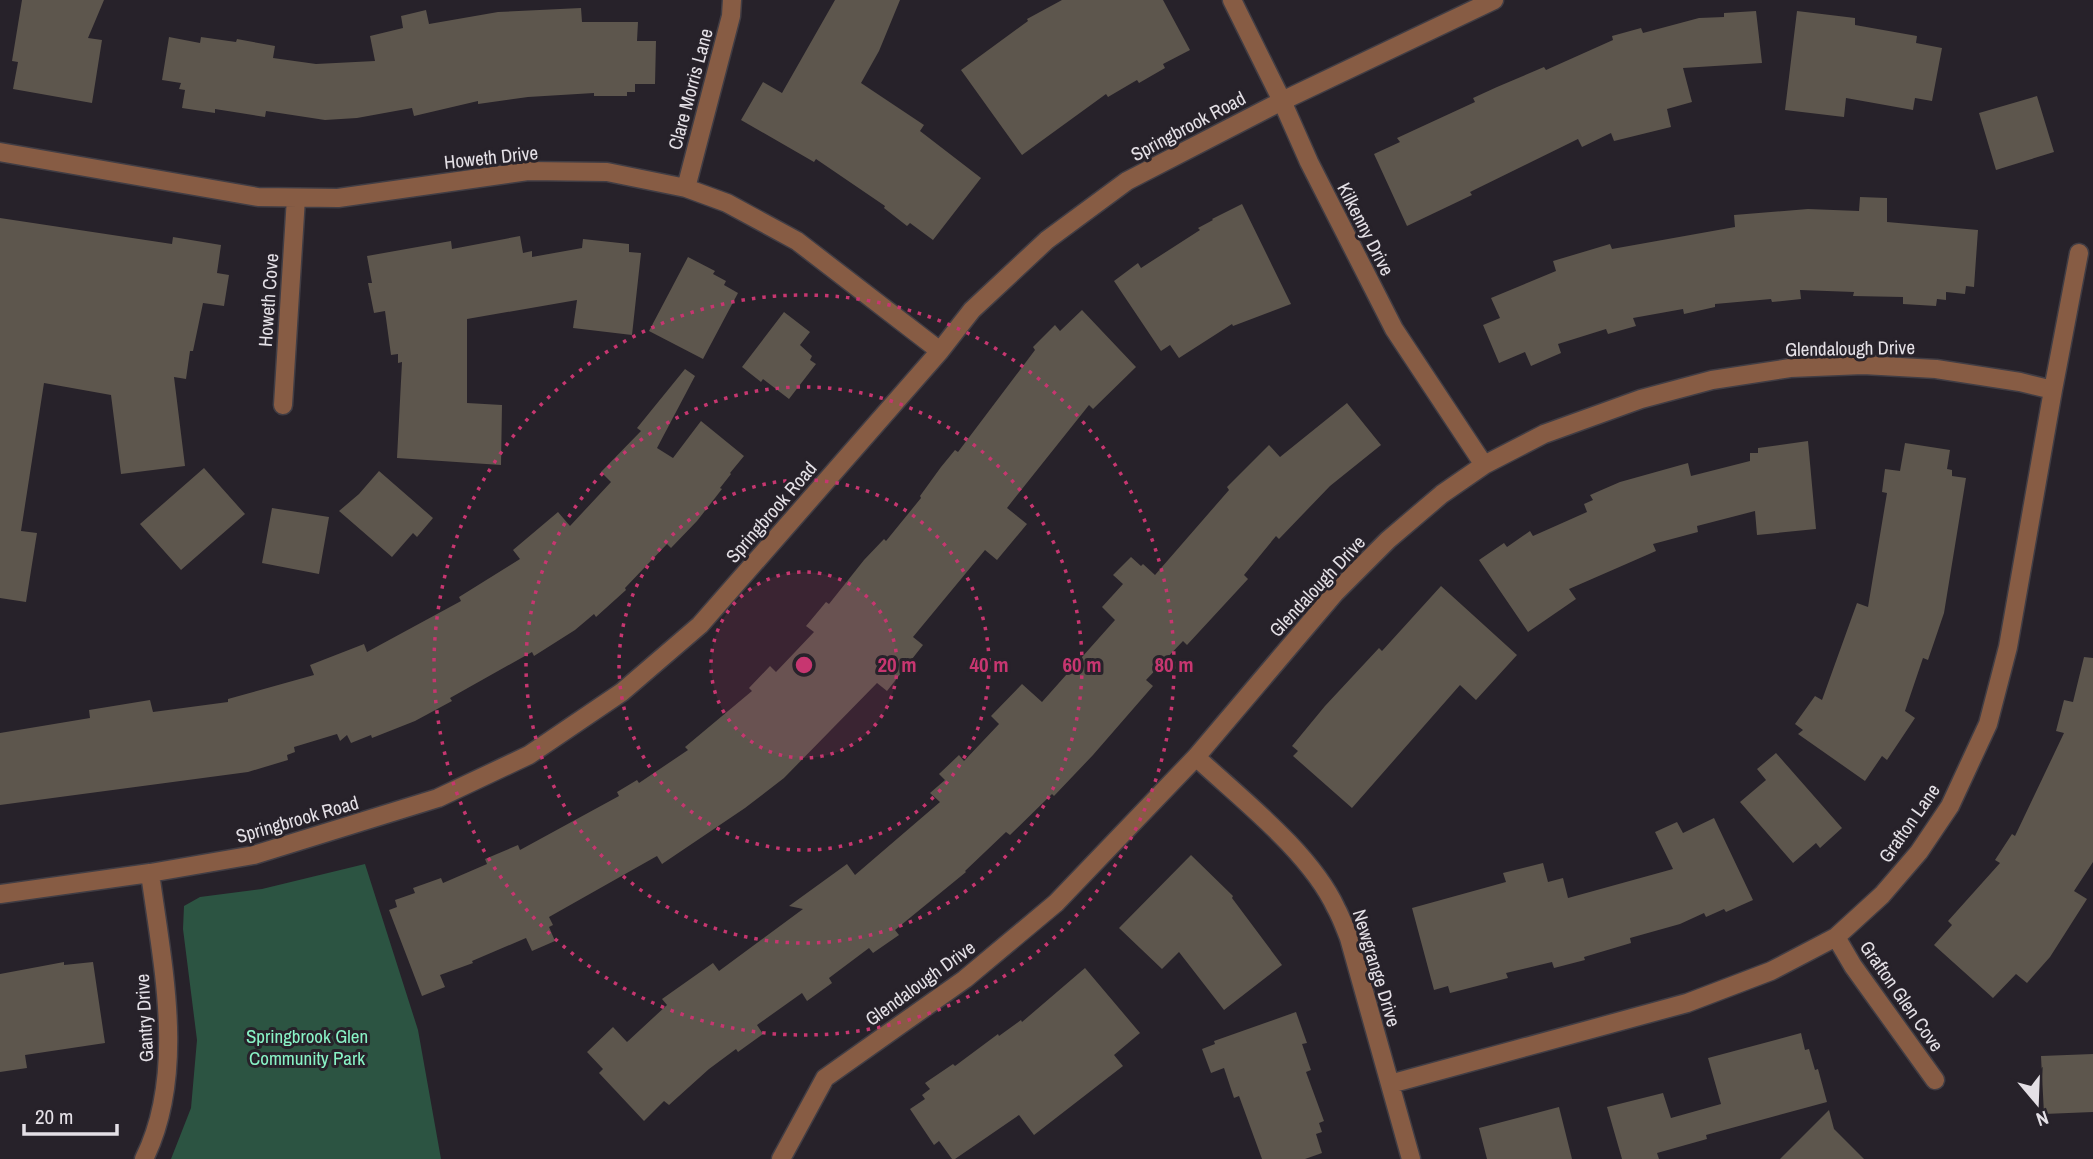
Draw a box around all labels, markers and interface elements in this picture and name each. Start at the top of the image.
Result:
street label: Clare Morris Lane [661,25,719,153]
street label: Springbrook Road [1126,85,1250,167]
street label: Howeth Drive [443,139,539,175]
street label: Kilkenny Drive [1331,178,1401,280]
street label: Howeth Cove [252,252,284,348]
street label: Glendalough Drive [1785,334,1915,362]
street label: Springbrook Road [720,456,822,568]
street label: Glendalough Drive [1263,530,1371,642]
text: 20 m [877,650,917,679]
text: 40 m [969,650,1009,679]
text: 60 m [1062,650,1102,679]
text: 80 m [1154,650,1194,679]
centre of rings [792,653,816,677]
street label: Grafton Lane [1872,778,1946,868]
street label: Springbrook Road [233,789,361,849]
street label: Newgrange Drive [1347,906,1407,1030]
street label: Glendalough Drive [860,934,980,1032]
street label: Grafton Glen Cove [1854,935,1950,1057]
street label: Gantry Drive [129,973,159,1063]
park label: Springbrook Glen Community Park [246,1023,368,1071]
north arrow [2002,1068,2072,1138]
scale bar [24,1092,117,1136]
text: 20 m [35,1102,73,1131]
text: N [2033,1105,2052,1133]

